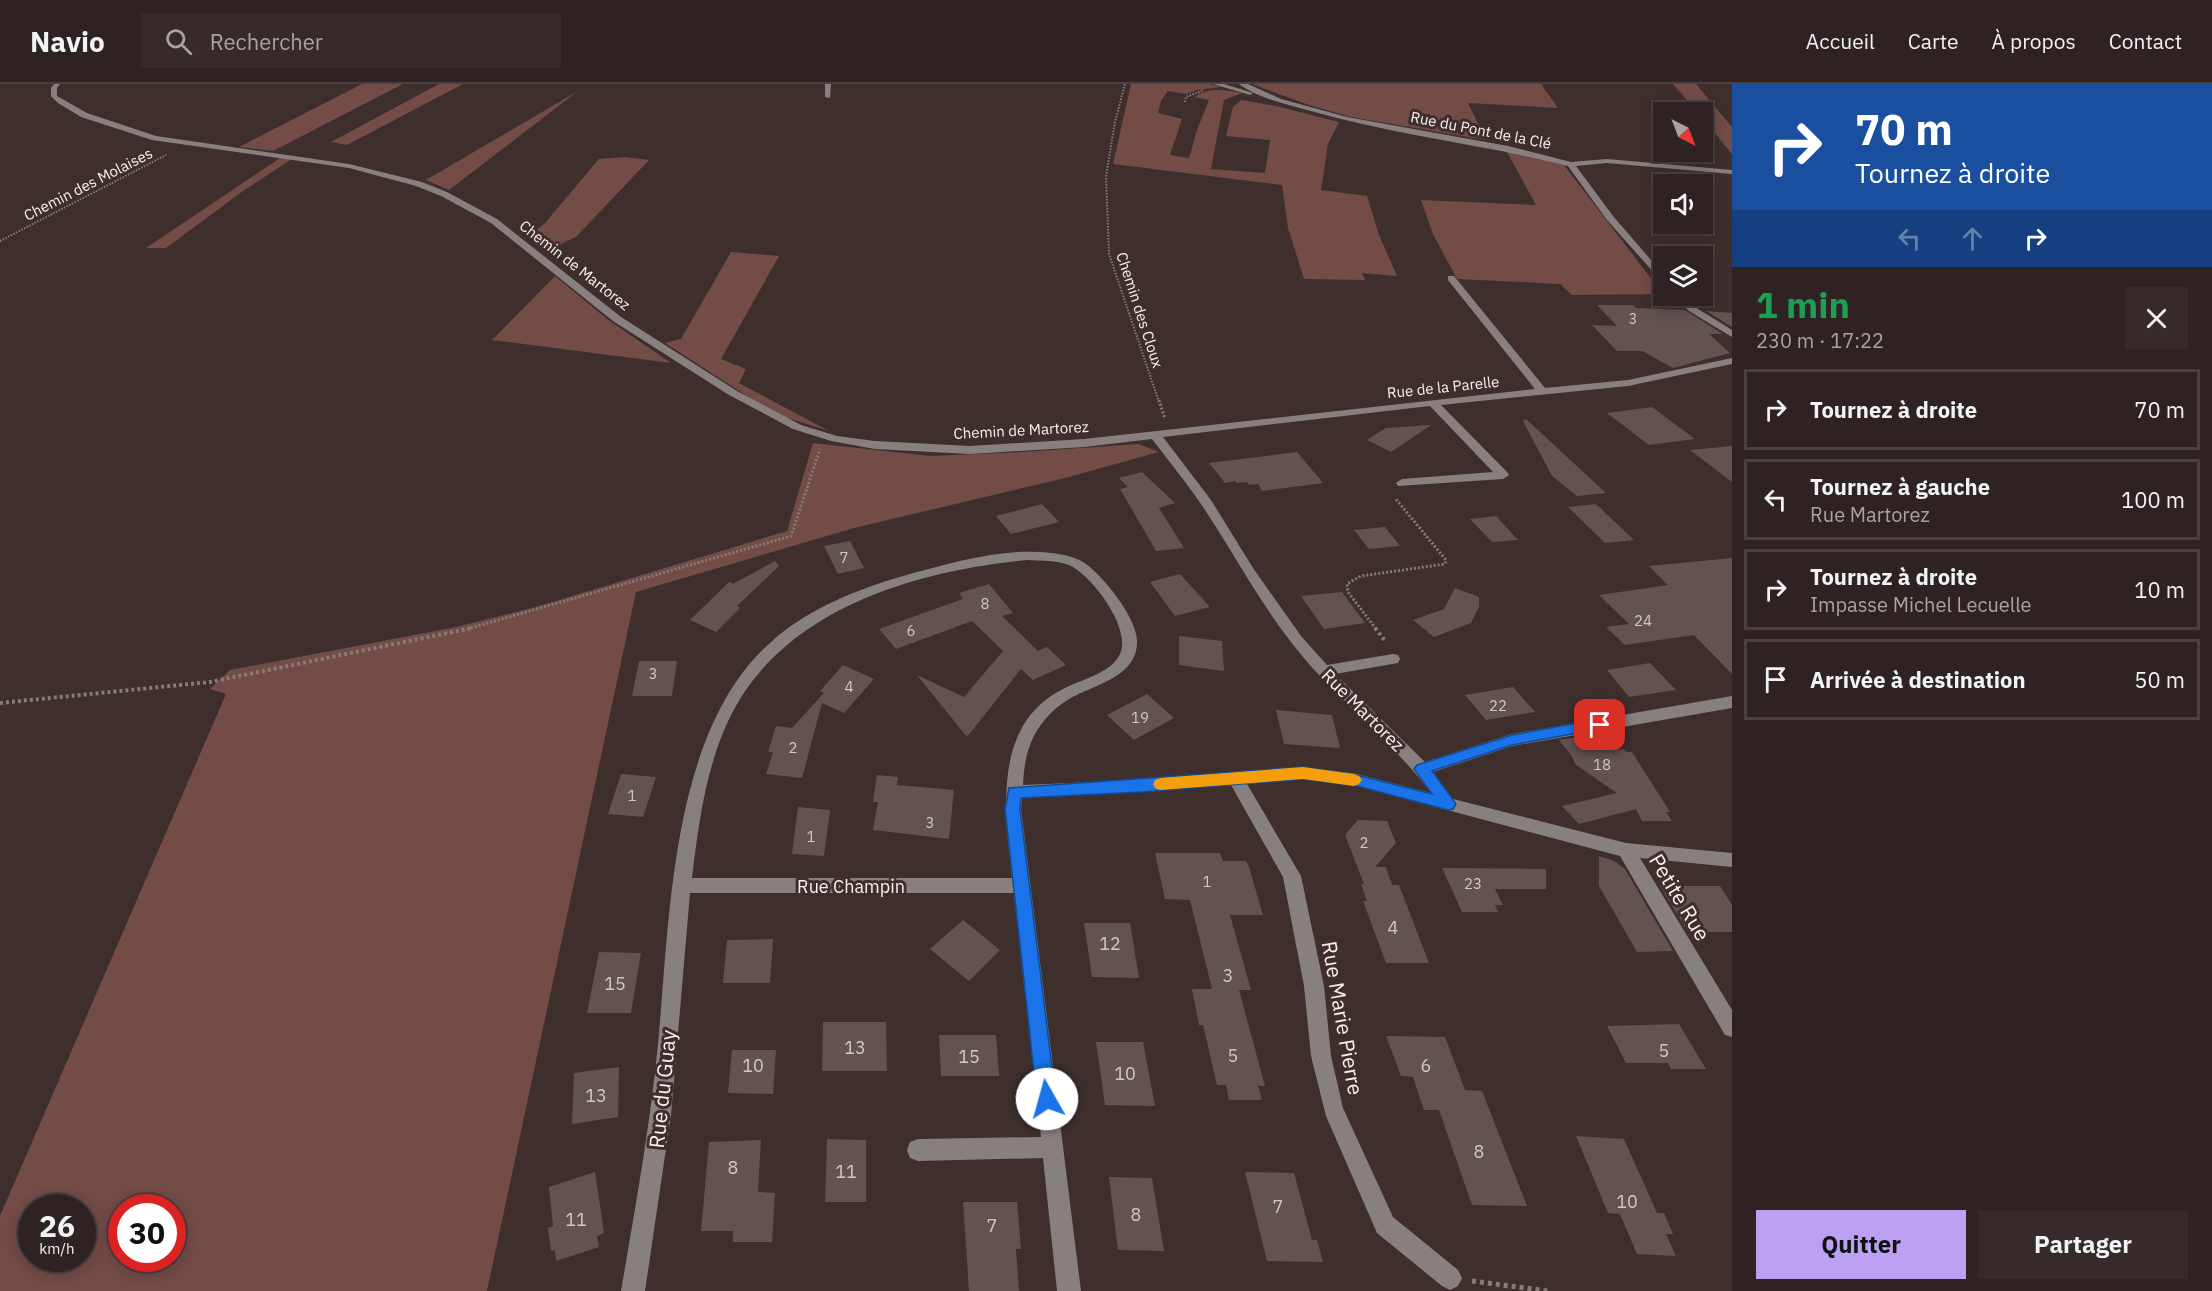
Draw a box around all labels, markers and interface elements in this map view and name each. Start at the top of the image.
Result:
search box [141,14,561,68]
text: Navio [30,23,105,60]
icon: search [162,25,195,58]
text: Rechercher [210,27,323,56]
text: Accueil [1806,27,1875,55]
text: Carte [1908,27,1959,55]
text: À propos [1992,27,2076,55]
text: Contact [2109,27,2182,55]
north arrow [1653,102,1713,162]
map controls [1653,102,1713,306]
text: 70 m [1855,102,1953,157]
street label: Rue du Pont de la Clé [1409,107,1553,153]
icon: right [1756,108,1834,186]
street label: Chemin des Molaises [20,143,156,225]
text: Tournez à droite [1855,155,2050,190]
button: sound [1653,174,1713,234]
street label: Chemin de Martorez [516,216,634,314]
icon: left [1893,222,1926,255]
icon: ahead [1956,222,1989,255]
icon: right [2019,222,2052,255]
button: layers [1653,246,1713,306]
street label: Chemin des Cloux [1112,250,1168,371]
text: 1 min [1756,281,1850,328]
button: close [2125,287,2188,350]
house number: 3 [1629,310,1637,328]
text: 230 m · 17:22 [1756,327,1884,354]
street label: Rue de la Parelle [1386,372,1500,402]
icon: right [1759,393,1792,426]
text: Tournez à droite [1810,395,1977,424]
text: 70 m [2134,395,2185,424]
street label: Chemin de Martorez [953,417,1089,443]
text: Tournez à gauche [1810,472,1990,501]
icon: left [1759,483,1792,516]
text: 100 m [2121,485,2185,514]
text: Rue Martorez [1810,501,1930,528]
house number: 7 [839,548,849,567]
text: Tournez à droite [1810,562,1977,591]
icon: right [1759,573,1792,606]
text: 10 m [2134,575,2185,604]
text: Impasse Michel Lecuelle [1810,591,2032,618]
house number: 8 [980,594,990,613]
house number: 24 [1634,611,1652,630]
house number: 6 [906,621,916,640]
icon: arrive [1759,663,1792,696]
house number: 3 [648,664,658,683]
street label: Rue Martorez [1317,664,1409,756]
text: Arrivée à destination [1810,665,2026,694]
text: 50 m [2134,665,2185,694]
house number: 4 [844,677,854,696]
house number: 22 [1489,696,1507,715]
pin [1574,699,1625,750]
house number: 19 [1131,708,1149,727]
icon: arrive [1583,708,1616,741]
house number: 2 [788,738,798,757]
house number: 18 [1593,755,1611,774]
house number: 1 [627,786,637,805]
house number: 3 [925,813,935,832]
house number: 1 [806,827,816,846]
house number: 2 [1359,833,1369,852]
street label: Petite Rue [1643,848,1717,946]
house number: 1 [1202,872,1212,891]
house number: 23 [1464,874,1482,893]
street label: Rue Champin [797,875,905,898]
house number: 4 [1388,916,1399,939]
house number: 12 [1099,932,1121,955]
street label: Rue Marie Pierre [1316,939,1370,1097]
house number: 3 [1223,964,1233,987]
house number: 15 [604,972,626,995]
street label: Rue du Guay [642,1028,682,1150]
house number: 13 [844,1036,866,1059]
house number: 5 [1659,1039,1669,1062]
house number: 5 [1228,1044,1238,1067]
house number: 15 [958,1045,980,1068]
house number: 10 [742,1054,764,1077]
house number: 6 [1421,1054,1431,1077]
house number: 10 [1114,1062,1136,1085]
position arrow [1015,1067,1079,1131]
house number: 13 [585,1084,607,1107]
house number: 8 [1474,1140,1484,1163]
house number: 8 [728,1156,738,1179]
house number: 11 [835,1160,857,1183]
house number: 10 [1616,1190,1638,1213]
speed limit sign: 30 [108,1194,186,1272]
house number: 7 [1273,1195,1283,1218]
house number: 8 [1131,1203,1141,1226]
text: 26 [39,1206,75,1245]
house number: 11 [565,1208,587,1231]
button: Quitter [1756,1210,1966,1279]
button: Partager [1978,1210,2188,1279]
house number: 7 [987,1214,997,1237]
text: km/h [39,1239,75,1258]

